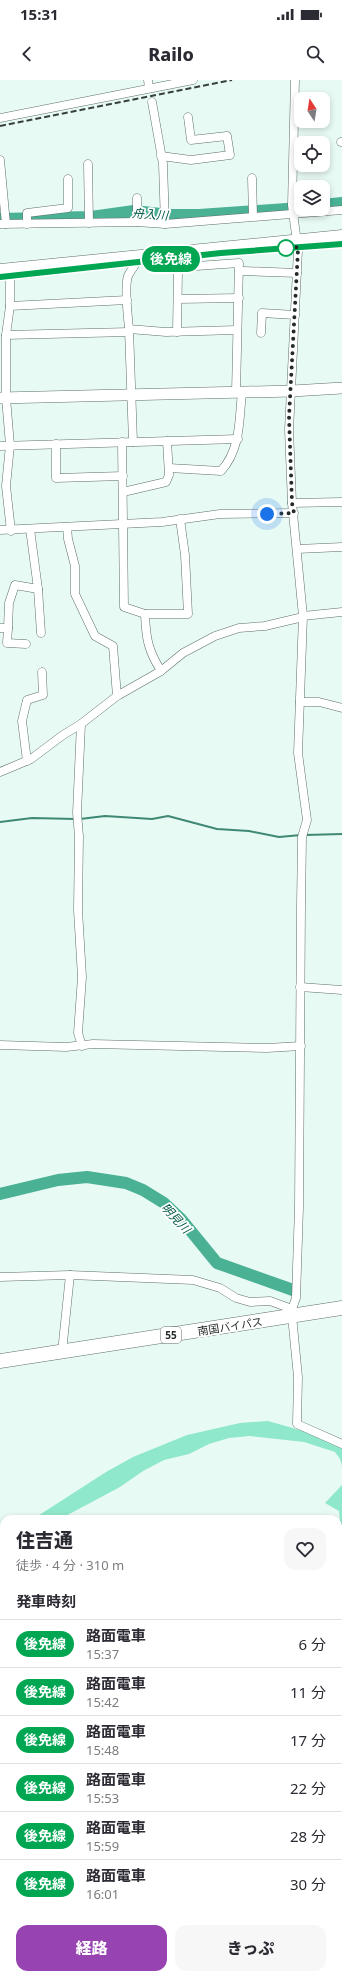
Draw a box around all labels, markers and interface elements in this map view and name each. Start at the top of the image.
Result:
text: 15:31 [20,4,59,24]
text: Railo [148,42,194,66]
icon: back [16,43,38,65]
icon: search [304,43,326,65]
north arrow [294,92,330,128]
map controls [294,92,330,216]
button: locate [294,136,330,172]
button: layers [294,180,330,216]
water label: 舟入川 [131,204,171,224]
unlabelled marker [277,239,295,257]
line badge: 後免線 [148,246,194,272]
text: 後免線 [150,249,192,268]
your location [257,504,277,524]
water label: 明見川 [158,1199,196,1238]
street label: 南国バイパス [196,1313,264,1339]
road number: 55 [161,1327,181,1343]
text: 住吉通 [16,1527,73,1553]
button: heart [284,1528,326,1570]
text: 徒歩 · 4 分 · 310 m [16,1556,124,1574]
text: 発車時刻 [16,1591,76,1611]
text: 路面電車 [86,1625,146,1645]
text: 後免線 [24,1634,66,1653]
text: 6 分 [299,1634,326,1654]
text: 15:37 [86,1645,119,1663]
text: 路面電車 [86,1673,146,1693]
text: 後免線 [24,1682,66,1701]
text: 11 分 [290,1682,326,1702]
text: 15:42 [86,1693,119,1711]
text: 路面電車 [86,1721,146,1741]
text: 後免線 [24,1730,66,1749]
text: 17 分 [290,1730,326,1750]
text: 15:48 [86,1741,119,1759]
text: 路面電車 [86,1769,146,1789]
text: 後免線 [24,1778,66,1797]
text: 22 分 [290,1778,326,1798]
text: 15:53 [86,1789,119,1807]
text: 路面電車 [86,1817,146,1837]
text: 後免線 [24,1826,66,1845]
text: 28 分 [290,1826,326,1846]
text: 15:59 [86,1837,119,1855]
text: 路面電車 [86,1865,146,1885]
text: 後免線 [24,1874,66,1893]
text: 30 分 [290,1874,326,1894]
text: 16:01 [86,1885,119,1903]
button: 経路 [16,1925,167,1971]
button: きっぷ [175,1925,326,1971]

